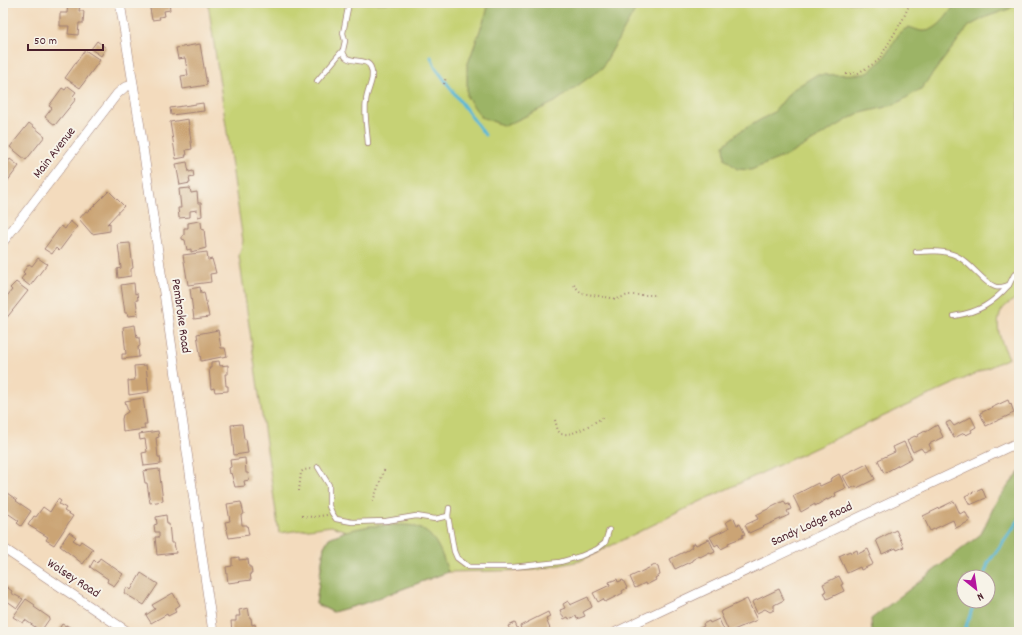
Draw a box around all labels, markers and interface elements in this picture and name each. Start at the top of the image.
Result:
scale bar [28,26,103,52]
text: 50 m [34,33,57,50]
street label: Main Avenue [29,123,81,183]
street label: Pembroke Road [165,277,195,355]
street label: Sandy Lodge Road [768,498,856,552]
street label: Wolsey Road [43,555,103,603]
north arrow [956,569,996,609]
text: N [973,588,986,604]

